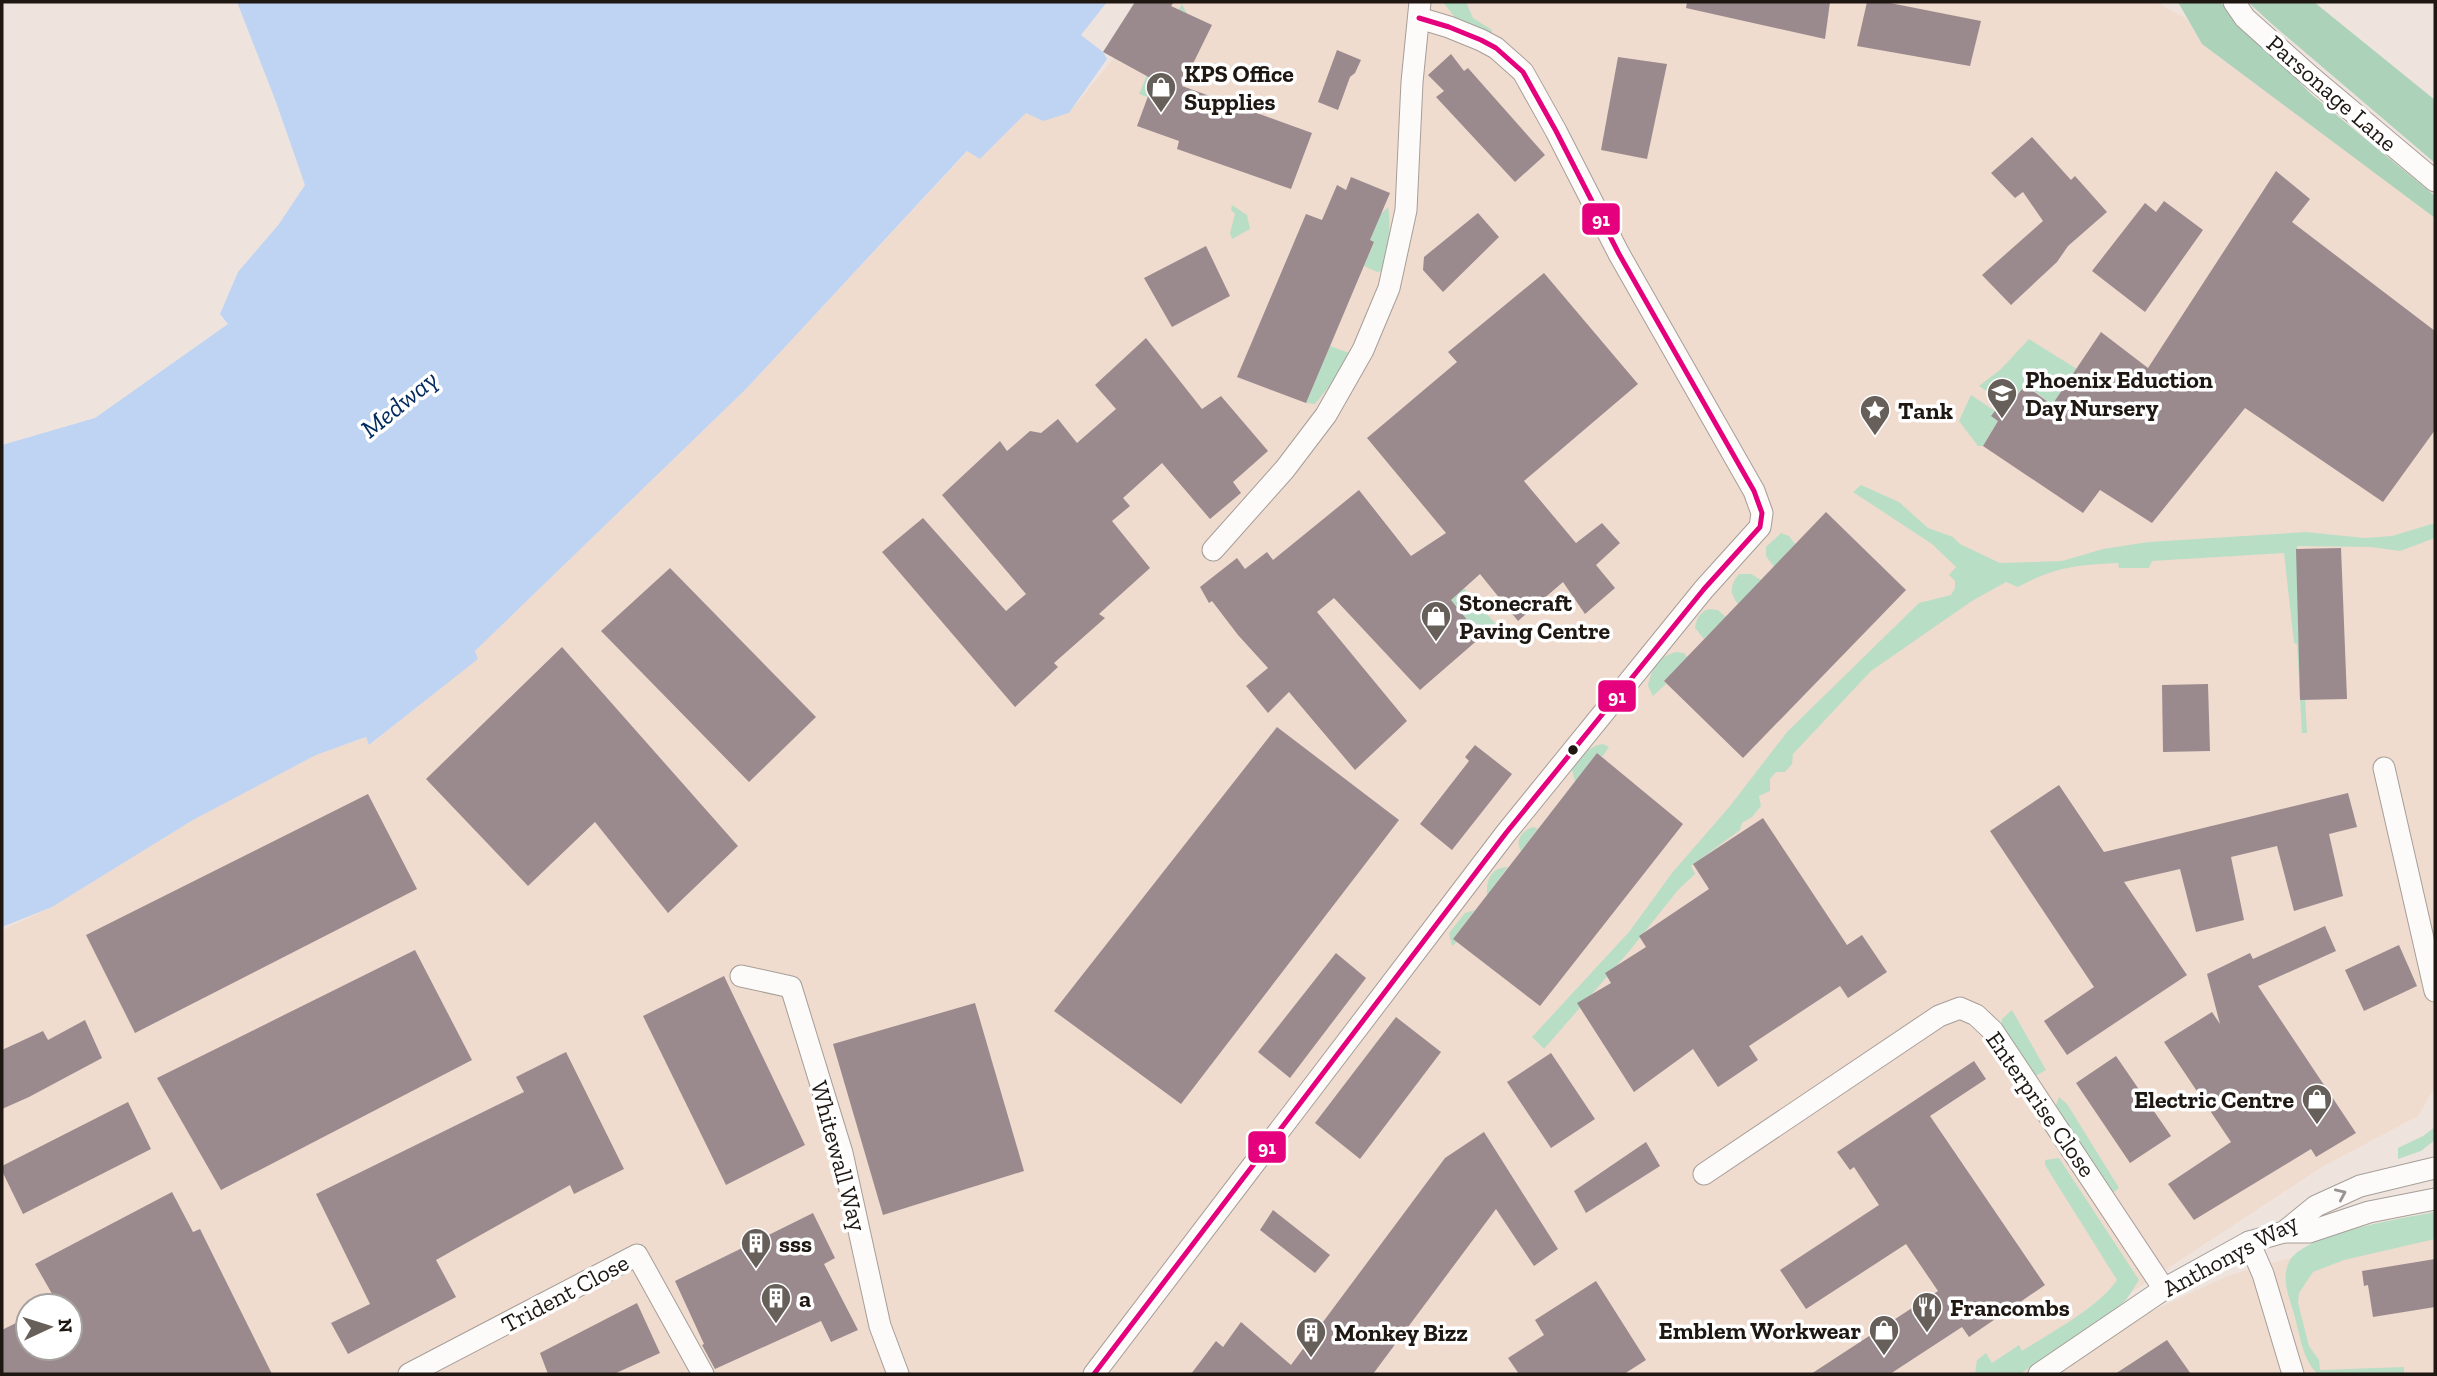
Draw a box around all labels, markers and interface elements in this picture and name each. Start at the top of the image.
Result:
street label: Parsonage Lane [2261,29,2403,157]
place label: KPS Office Supplies [1184,59,1294,116]
shop icon: KPS Office Supplies [1144,70,1178,114]
line badge: 91 [1581,202,1621,236]
text: 91 [1592,208,1610,231]
water label: Medway [354,363,444,445]
place label: Phoenix Eduction Day Nursery [2025,365,2213,422]
school or university icon: Phoenix Eduction Day Nursery [1985,376,2019,420]
place icon: Tank [1858,393,1892,437]
place label: Tank [1898,396,1953,425]
place label: Stonecraft Paving Centre [1459,588,1610,645]
shop icon: Stonecraft Paving Centre [1419,599,1453,643]
line badge: 91 [1597,679,1637,713]
text: 91 [1608,685,1626,708]
unlabelled marker [1566,743,1580,757]
street label: Enterprise Close [1980,1025,2102,1183]
street label: Whitewall Way [805,1078,873,1235]
shop icon: Electric Centre [2300,1082,2334,1126]
place label: Electric Centre [2134,1085,2294,1114]
line badge: 91 [1247,1130,1287,1164]
text: 91 [1258,1136,1276,1159]
one-way arrow [2334,1188,2346,1202]
street label: Anthonys Way [2157,1207,2303,1303]
building icon: sss [739,1226,773,1270]
place label: sss [779,1229,812,1258]
street label: Trident Close [496,1247,634,1339]
building icon: a [759,1281,793,1325]
place label: a [799,1284,811,1313]
restaurant icon: Francombs [1910,1290,1944,1334]
north arrow [14,1292,84,1362]
place label: Francombs [1950,1293,2070,1322]
shop icon: Emblem Workwear [1867,1313,1901,1357]
building icon: Monkey Bizz [1294,1315,1328,1359]
place label: Emblem Workwear [1659,1316,1861,1345]
text: N [53,1318,77,1334]
place label: Monkey Bizz [1334,1318,1468,1347]

